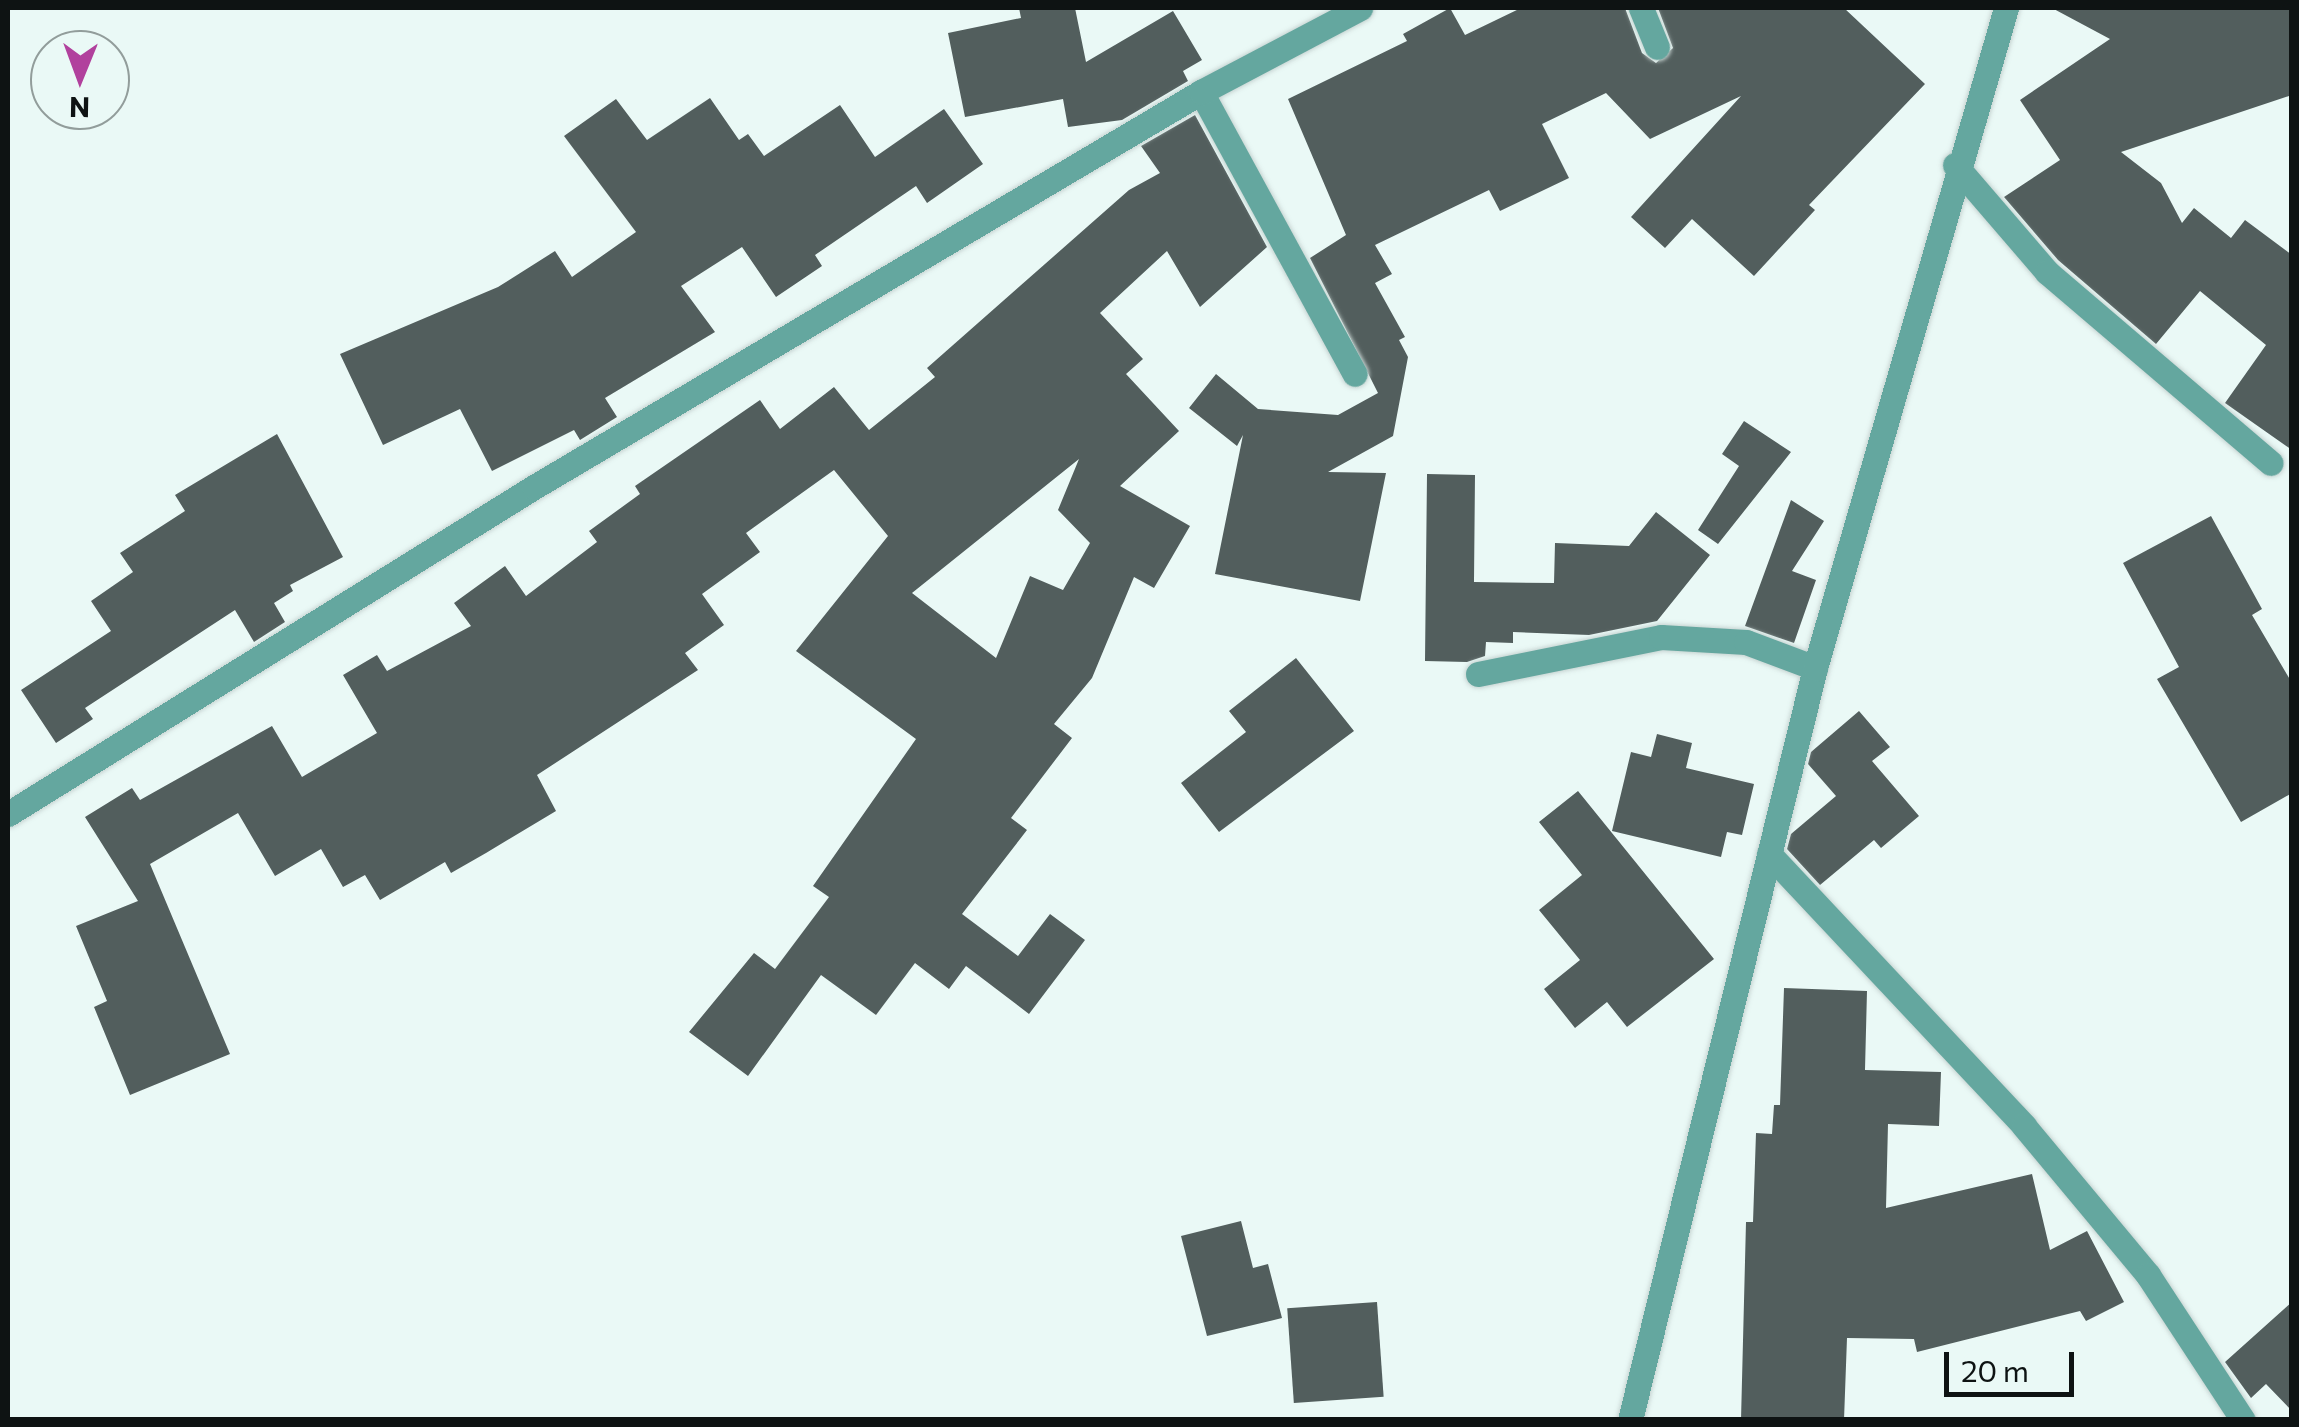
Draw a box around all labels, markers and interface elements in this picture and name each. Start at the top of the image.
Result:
north arrow [30,30,130,130]
text: N [69,91,90,125]
scale bar [1949,1332,2079,1394]
text: 20 m [1961,1351,2029,1388]

